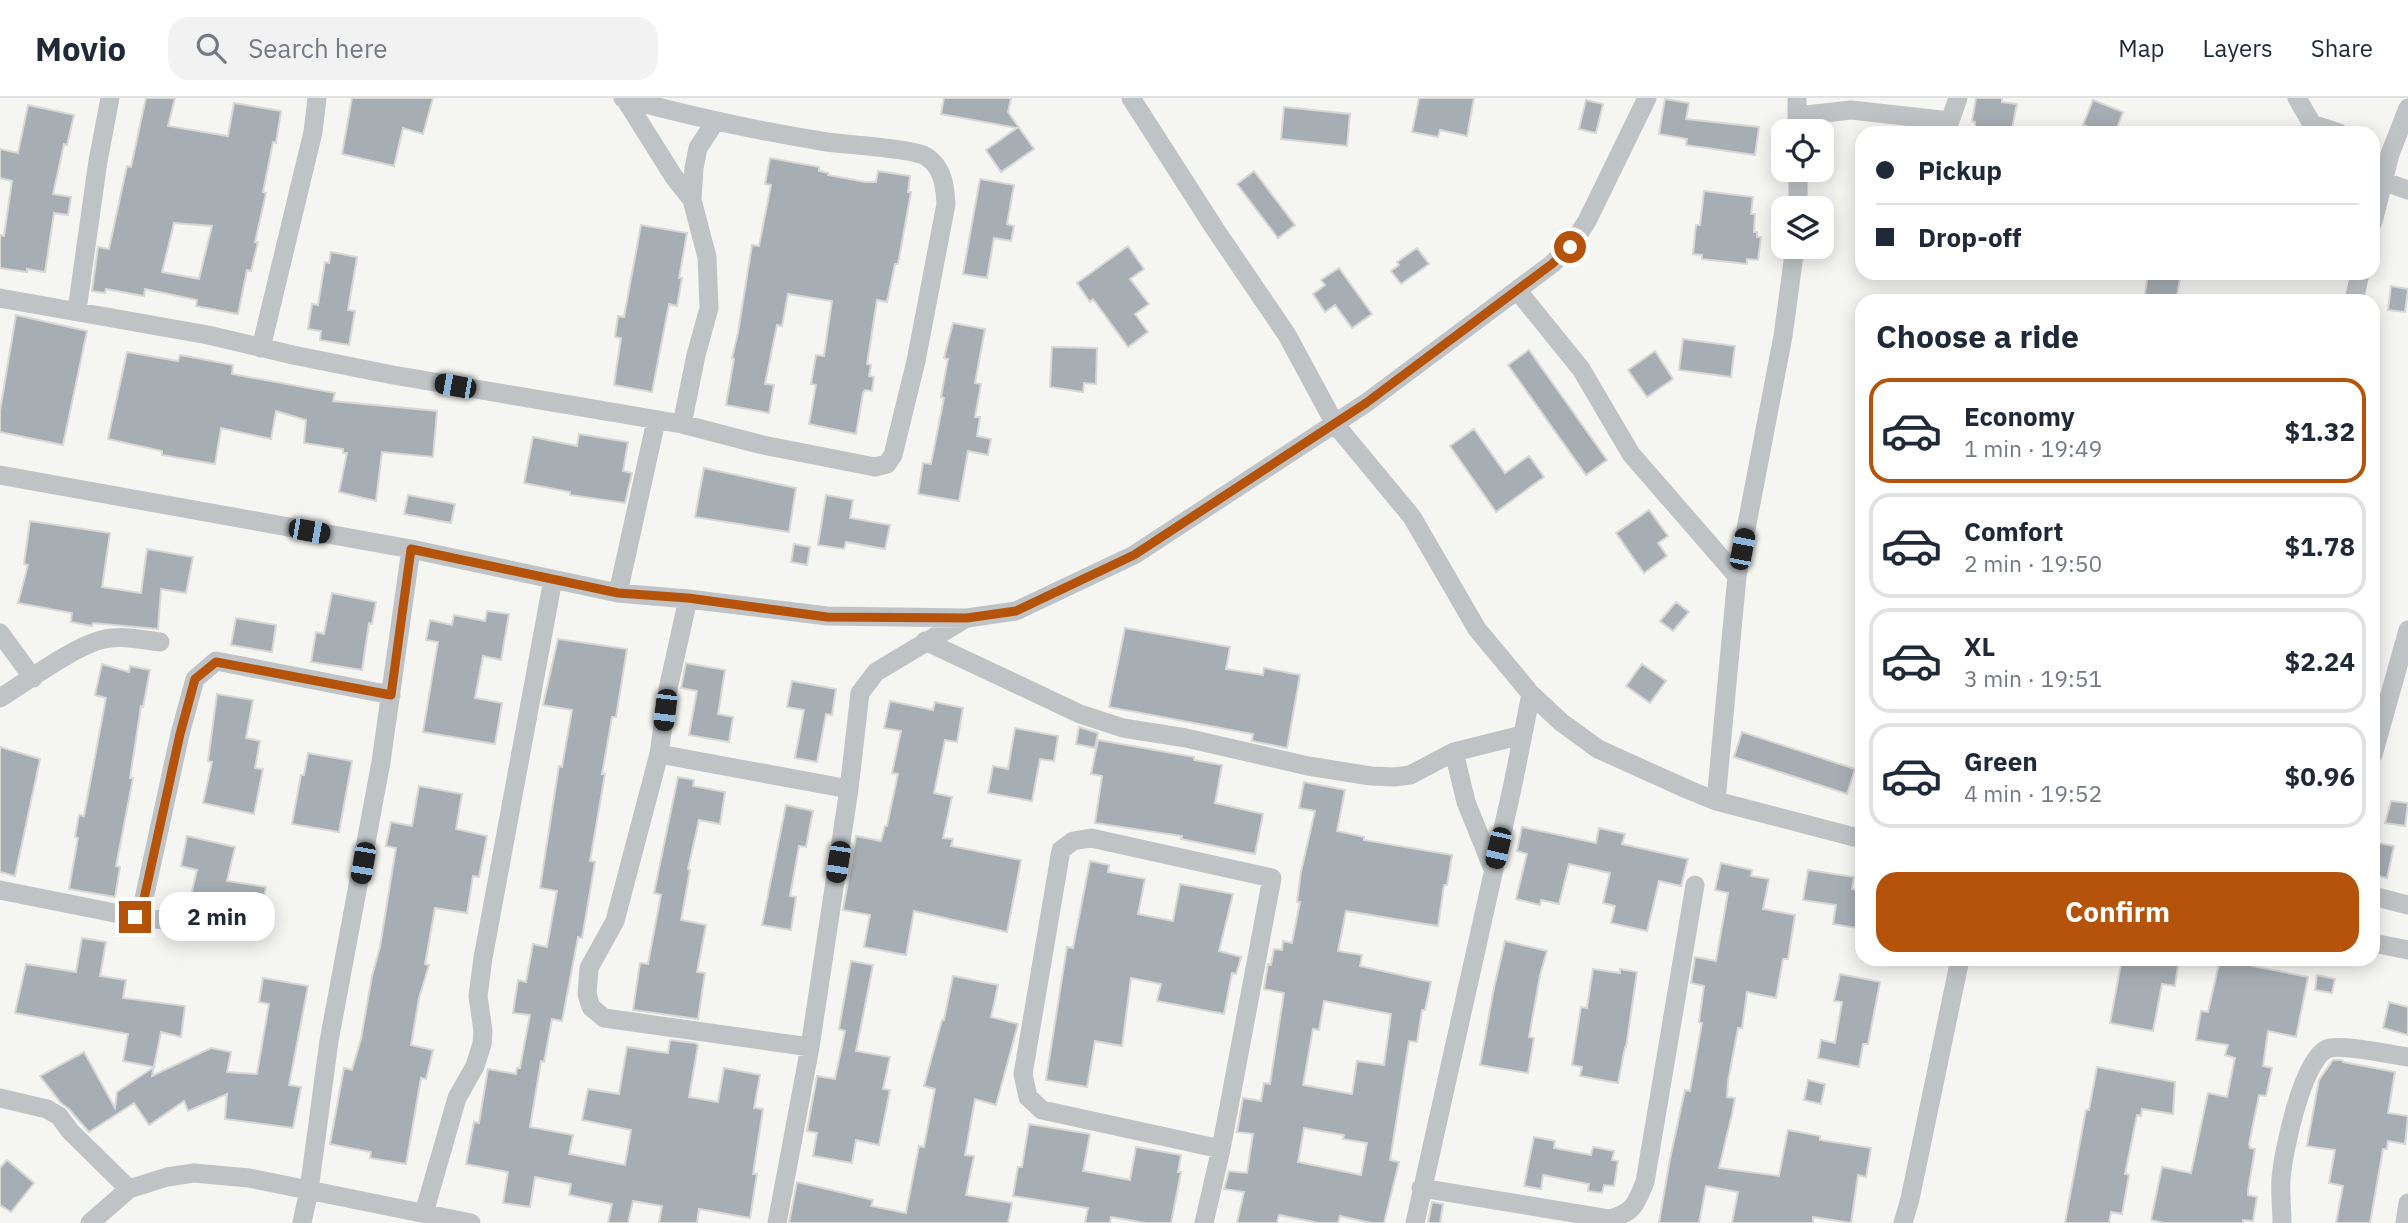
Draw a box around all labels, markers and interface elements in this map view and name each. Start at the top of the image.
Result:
search box [168,17,658,80]
text: Movio [35,27,126,70]
icon: search [192,29,230,67]
text: Search here [248,31,388,65]
text: Map [2118,32,2165,64]
text: Layers [2203,32,2273,64]
text: Share [2311,32,2373,64]
map controls [1771,119,1834,259]
button: locate [1771,119,1834,182]
text: Pickup [1918,153,2002,187]
button: layers [1771,196,1834,259]
text: Drop-off [1918,220,2021,254]
route start [1554,231,1586,263]
text: Choose a ride [1876,315,2079,357]
car [433,372,478,400]
icon: car [1880,399,1943,462]
text: Economy [1964,399,2075,433]
text: $1.32 [2285,414,2355,448]
text: 1 min · 19:49 [1964,433,2102,463]
icon: car [1880,514,1943,577]
text: Comfort [1964,514,2063,548]
car [287,517,332,545]
car [1728,526,1757,572]
text: $1.78 [2285,529,2355,563]
text: 2 min · 19:50 [1964,548,2102,578]
icon: car [1880,629,1943,692]
text: XL [1964,629,1995,663]
text: $2.24 [2285,644,2355,678]
text: 3 min · 19:51 [1964,663,2102,693]
car [653,688,678,732]
icon: car [1880,744,1943,807]
text: Green [1964,744,2038,778]
text: $0.96 [2285,759,2355,793]
text: 4 min · 19:52 [1964,778,2102,808]
car [1484,825,1513,871]
car [350,840,377,886]
car [825,840,852,884]
button: Confirm [1876,872,2359,952]
callout: 2 min [160,892,275,942]
route end [119,901,151,933]
text: 2 min [187,901,247,931]

